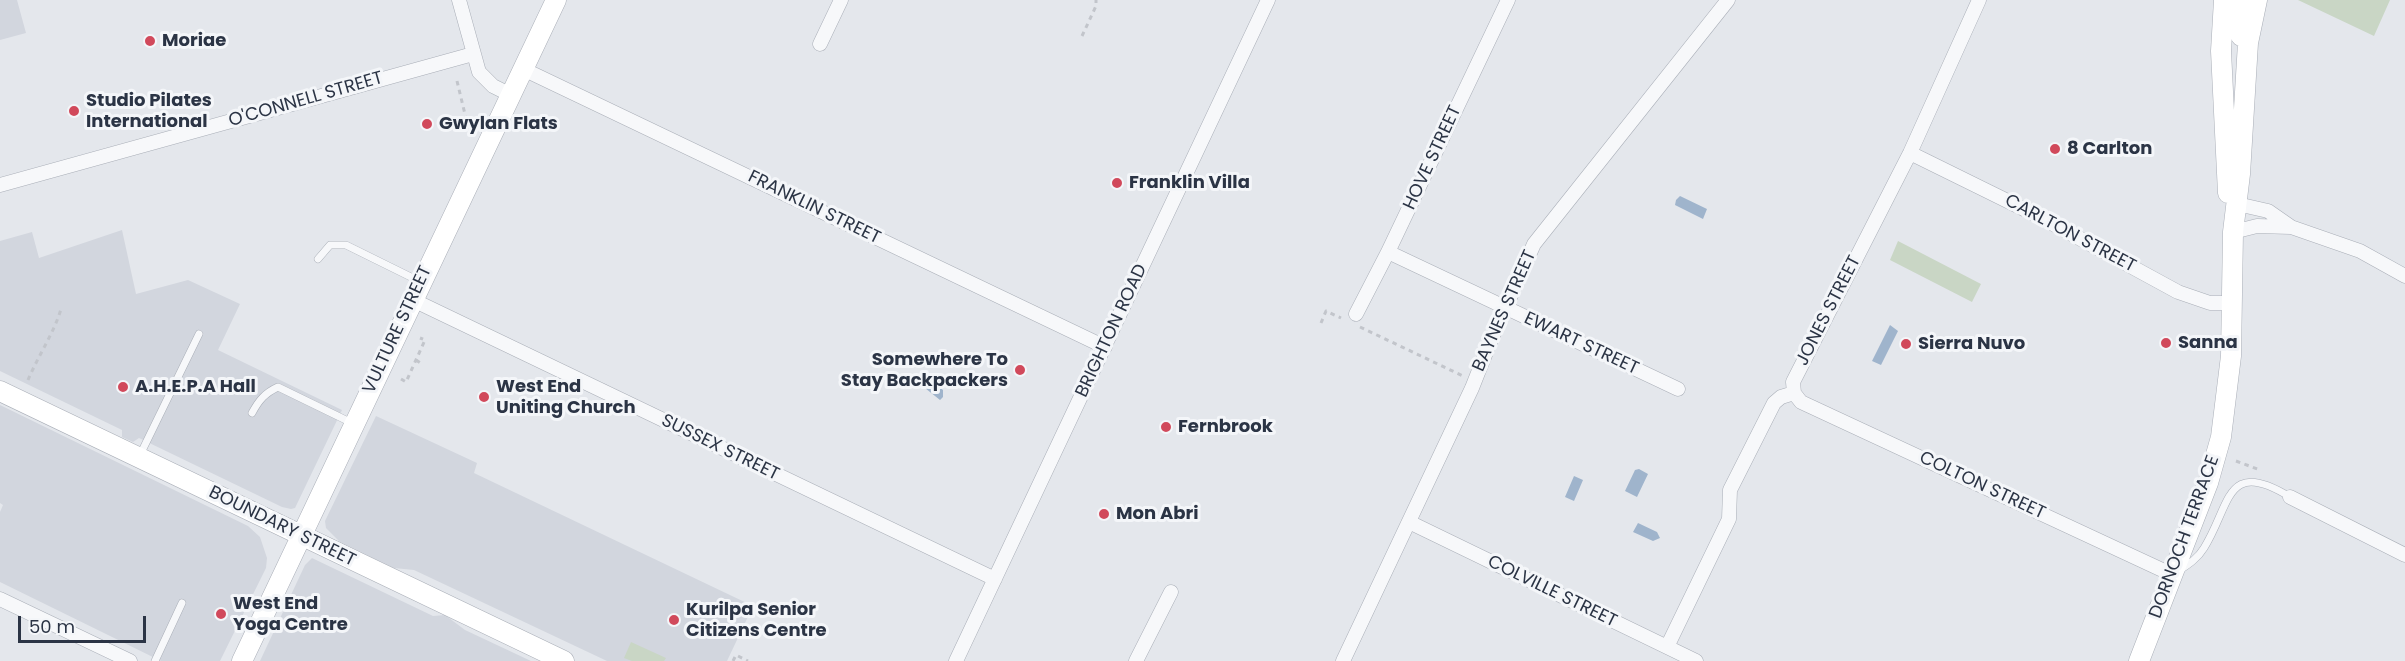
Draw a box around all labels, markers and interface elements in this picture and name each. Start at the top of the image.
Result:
place label: Moriae [162,30,226,52]
marker: Moriae [143,34,157,48]
street label: O'CONNELL STREET [226,68,386,132]
place label: Studio Pilates International [86,90,212,132]
street label: HOVE STREET [1399,103,1467,213]
marker: Studio Pilates International [67,104,81,118]
place label: Gwylan Flats [439,113,558,135]
marker: Gwylan Flats [420,117,434,131]
place label: 8 Carlton [2067,138,2152,160]
marker: 8 Carlton [2048,142,2062,156]
street label: FRANKLIN STREET [744,167,884,249]
place label: Franklin Villa [1129,172,1250,194]
marker: Franklin Villa [1110,176,1124,190]
street label: CARLTON STREET [2001,190,2139,278]
street label: BAYNES STREET [1469,247,1541,375]
street label: JONES STREET [1792,252,1866,370]
street label: BRIGHTON ROAD [1072,261,1152,401]
street label: VULTURE STREET [359,263,437,397]
street label: EWART STREET [1520,308,1642,380]
place label: Sanna [2178,332,2238,354]
place label: Sierra Nuvo [1918,333,2025,355]
marker: Sanna [2159,336,2173,350]
marker: Sierra Nuvo [1899,337,1913,351]
place label: Somewhere To Stay Backpackers [841,349,1008,392]
marker: Somewhere To Stay Backpackers [1013,363,1027,377]
place label: A.H.E.P.A Hall [135,376,256,398]
place label: West End Uniting Church [496,376,636,418]
marker: A.H.E.P.A Hall [116,380,130,394]
marker: West End Uniting Church [477,390,491,404]
street label: SUSSEX STREET [658,410,782,486]
place label: Fernbrook [1178,416,1273,438]
marker: Fernbrook [1159,420,1173,434]
street label: COLTON STREET [1916,447,2048,525]
street label: DORNOCH TERRACE [2145,453,2225,621]
street label: BOUNDARY STREET [205,482,359,572]
place label: Mon Abri [1116,503,1198,525]
marker: Mon Abri [1097,507,1111,521]
street label: COLVILLE STREET [1484,551,1620,633]
place label: West End Yoga Centre [233,593,348,636]
place label: Kurilpa Senior Citizens Centre [686,599,827,642]
scale bar [21,604,148,642]
marker: West End Yoga Centre [214,607,228,621]
marker: Kurilpa Senior Citizens Centre [667,613,681,627]
text: 50 m [29,614,75,639]

